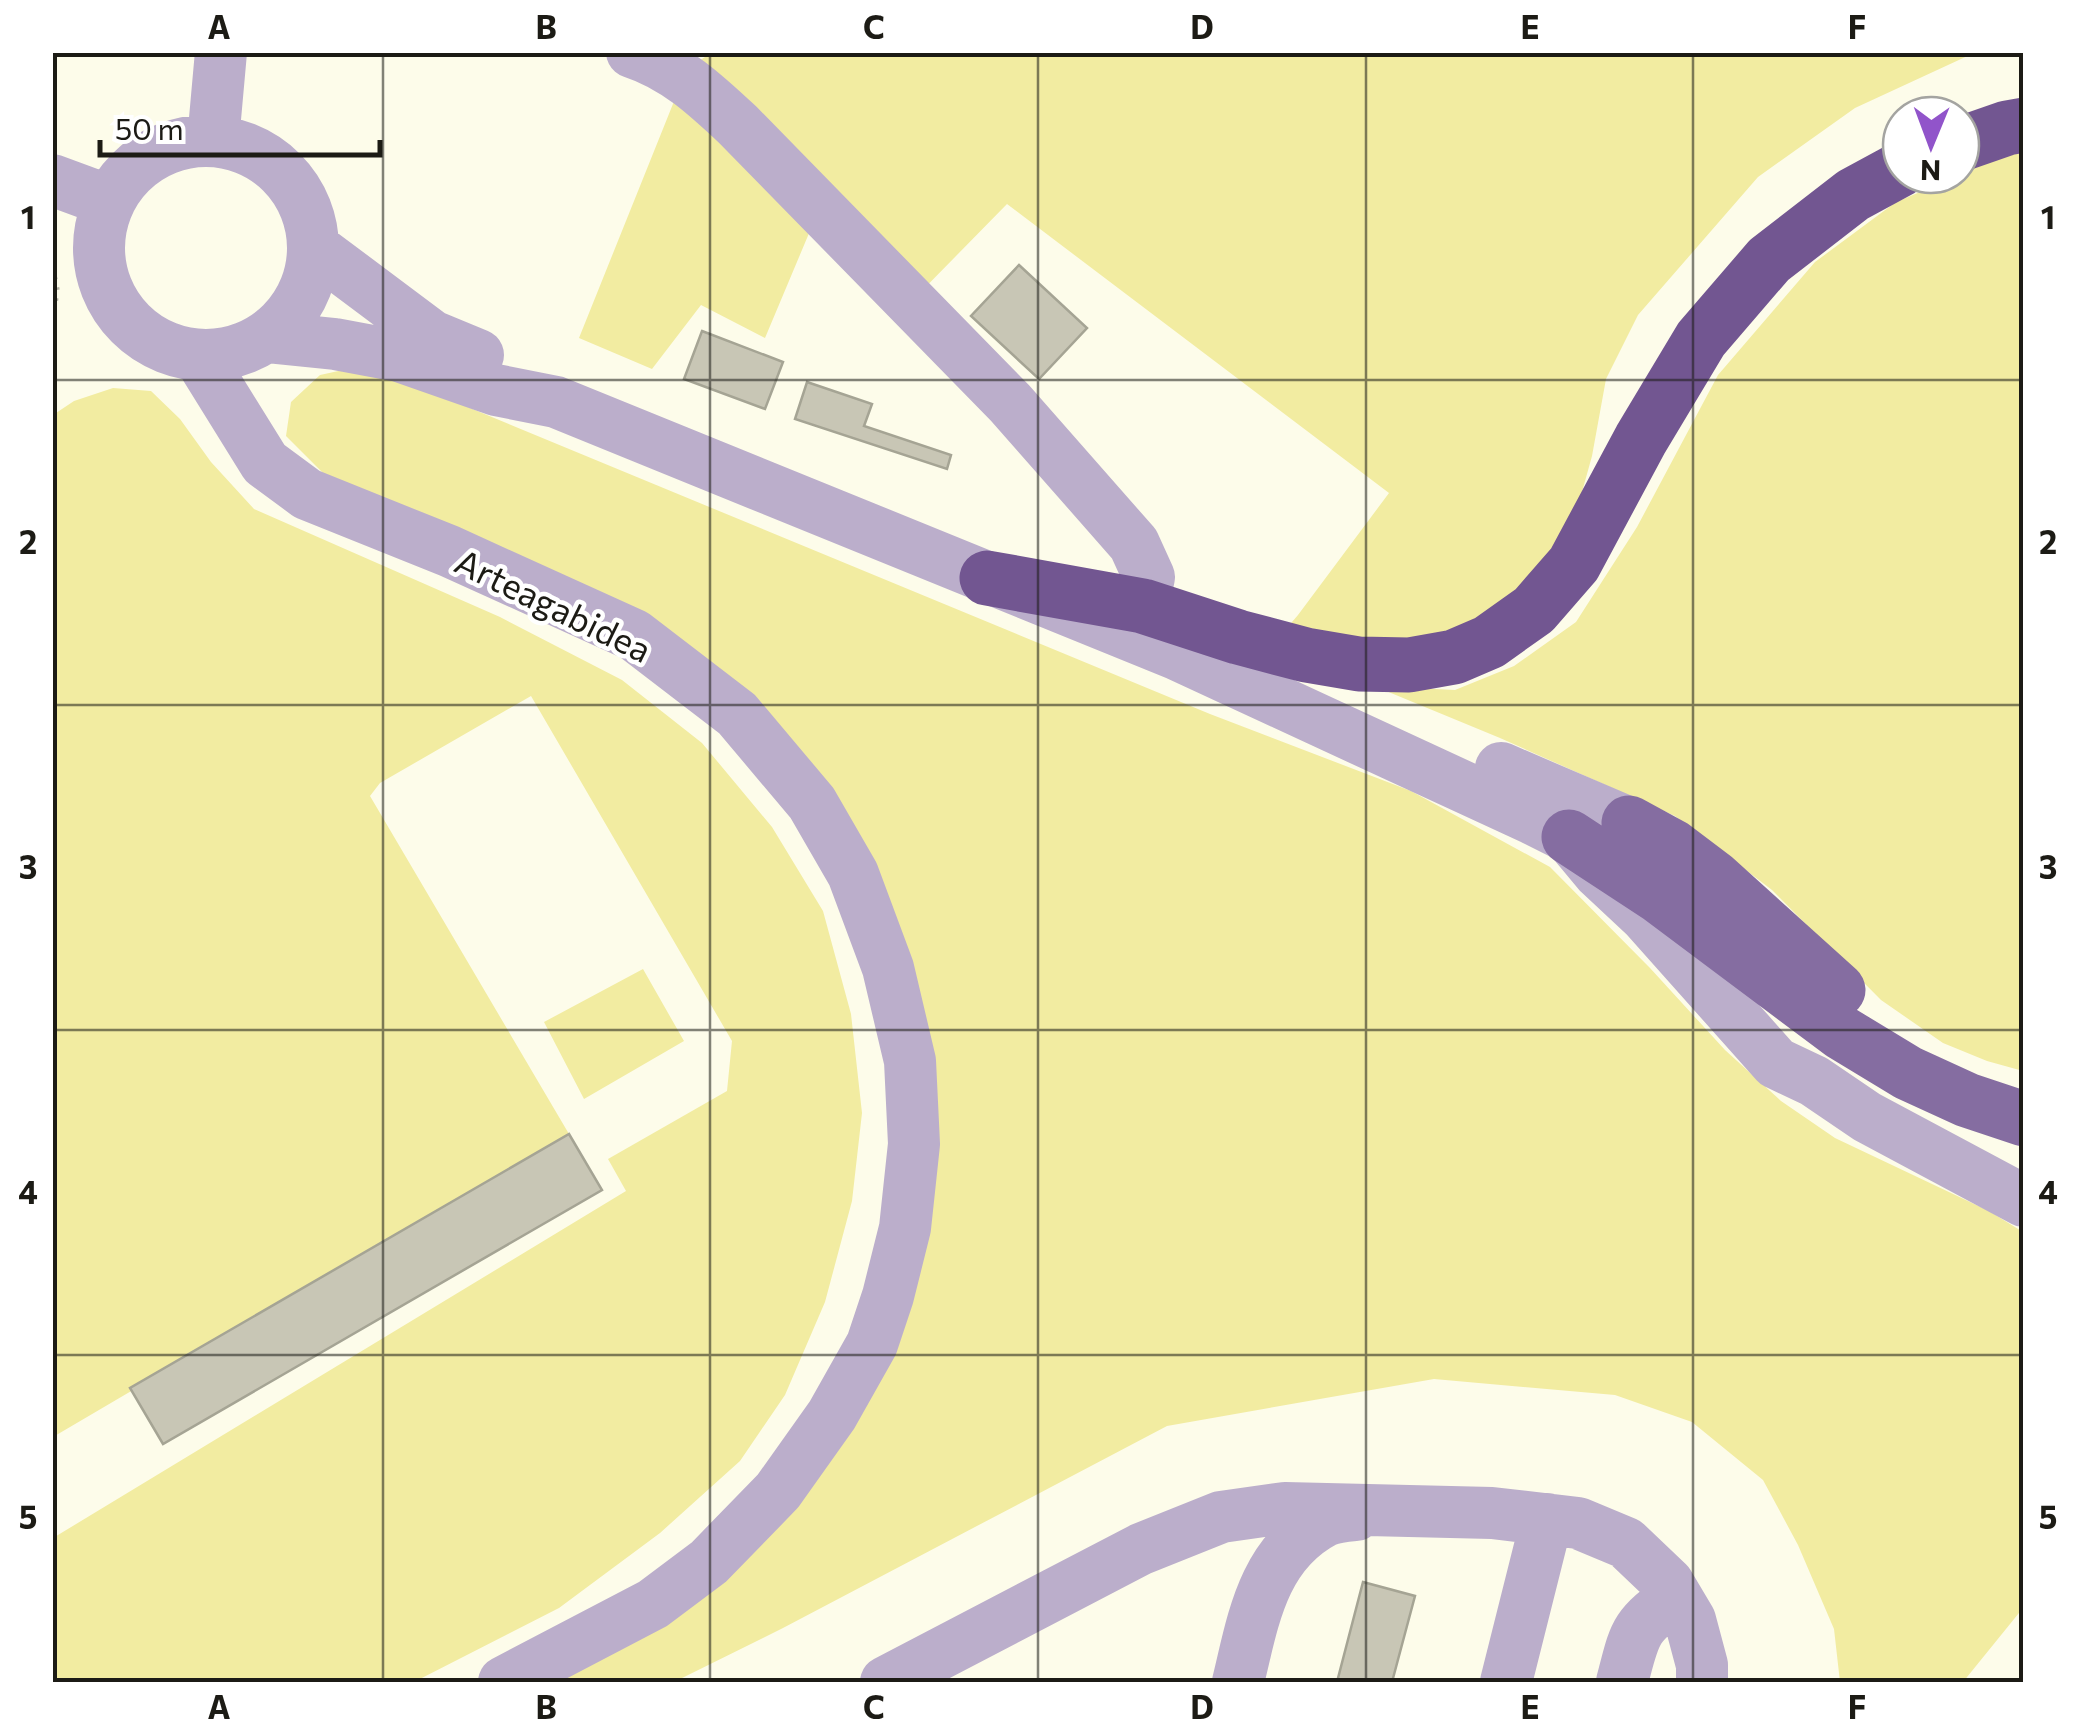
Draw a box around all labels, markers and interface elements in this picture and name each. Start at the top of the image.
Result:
text: A [208,6,231,46]
text: B [535,6,557,46]
text: C [863,6,885,46]
text: D [1190,6,1214,46]
text: E [1520,6,1540,46]
text: F [1848,6,1866,46]
scale bar [100,95,380,157]
north arrow [1881,95,1981,195]
text: 50 m [115,109,184,146]
text: N [1920,154,1941,188]
text: 1 [21,196,35,236]
text: 1 [2041,196,2055,236]
text: 2 [19,521,37,561]
text: 2 [2039,521,2057,561]
street label: Arteagabidea [449,538,659,670]
text: 3 [19,846,37,886]
text: 3 [2039,846,2057,886]
text: 4 [18,1171,38,1211]
text: 4 [2038,1171,2058,1211]
text: 5 [19,1496,37,1536]
text: 5 [2039,1496,2057,1536]
text: A [208,1686,231,1726]
text: B [535,1686,557,1726]
text: C [863,1686,885,1726]
text: D [1190,1686,1214,1726]
text: E [1520,1686,1540,1726]
text: F [1848,1686,1866,1726]

